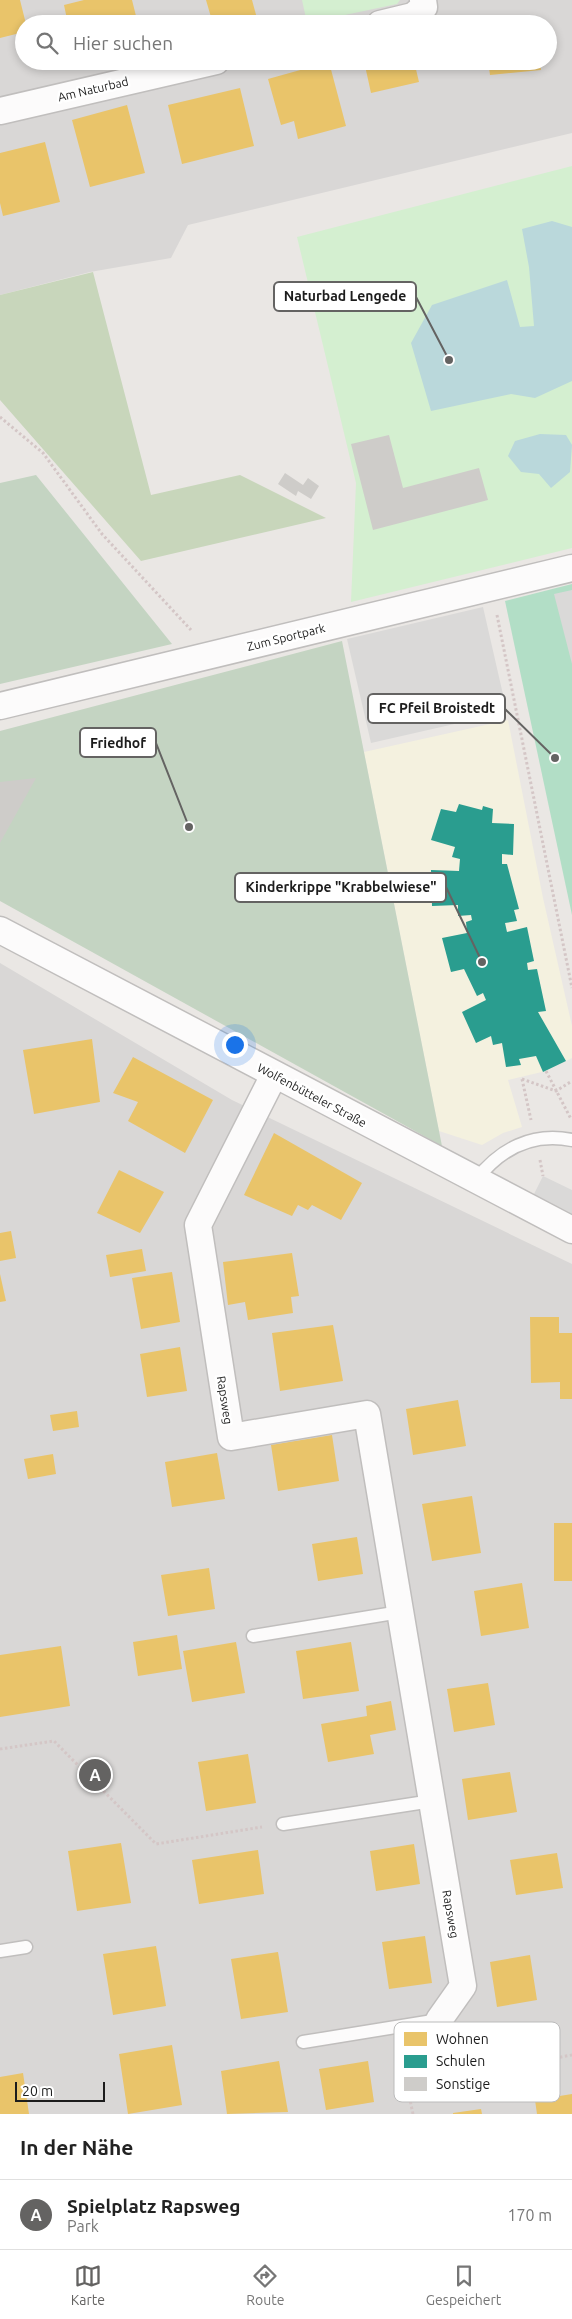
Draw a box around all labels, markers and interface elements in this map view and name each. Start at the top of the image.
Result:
search box [15,15,557,70]
icon: search [33,29,61,57]
text: Hier suchen [73,32,173,54]
street label: Am Naturbad [56,75,130,103]
callout: Naturbad Lengede [274,282,416,311]
text: Naturbad Lengede [284,288,406,304]
street label: Zum Sportpark [246,621,326,653]
callout: FC Pfeil Broistedt [368,694,505,723]
text: FC Pfeil Broistedt [379,700,495,716]
callout: Friedhof [80,728,156,757]
text: Friedhof [90,735,146,751]
callout: Kinderkrippe "Krabbelwiese" [235,873,446,902]
text: Kinderkrippe "Krabbelwiese" [245,879,437,895]
your location [222,1032,248,1058]
street label: Wolfenbütteler Straße [255,1061,369,1129]
street label: Rapsweg [215,1375,235,1425]
pin: A [79,1756,111,1794]
street label: Rapsweg [440,1889,462,1939]
legend [394,2022,560,2102]
text: Wohnen [436,2031,489,2047]
text: Schulen [436,2053,485,2069]
text: Sonstige [436,2076,490,2092]
scale bar [15,2079,105,2102]
text: 20 m [22,2083,53,2099]
text: In der Nähe [20,2135,133,2159]
text: Spielplatz Rapsweg [67,2195,240,2217]
text: A [30,2206,42,2224]
text: 170 m [507,2206,552,2224]
text: Park [67,2217,99,2235]
tab: Karte [71,2262,105,2308]
tab: Route [246,2262,284,2308]
tab: Gespeichert [426,2262,501,2308]

